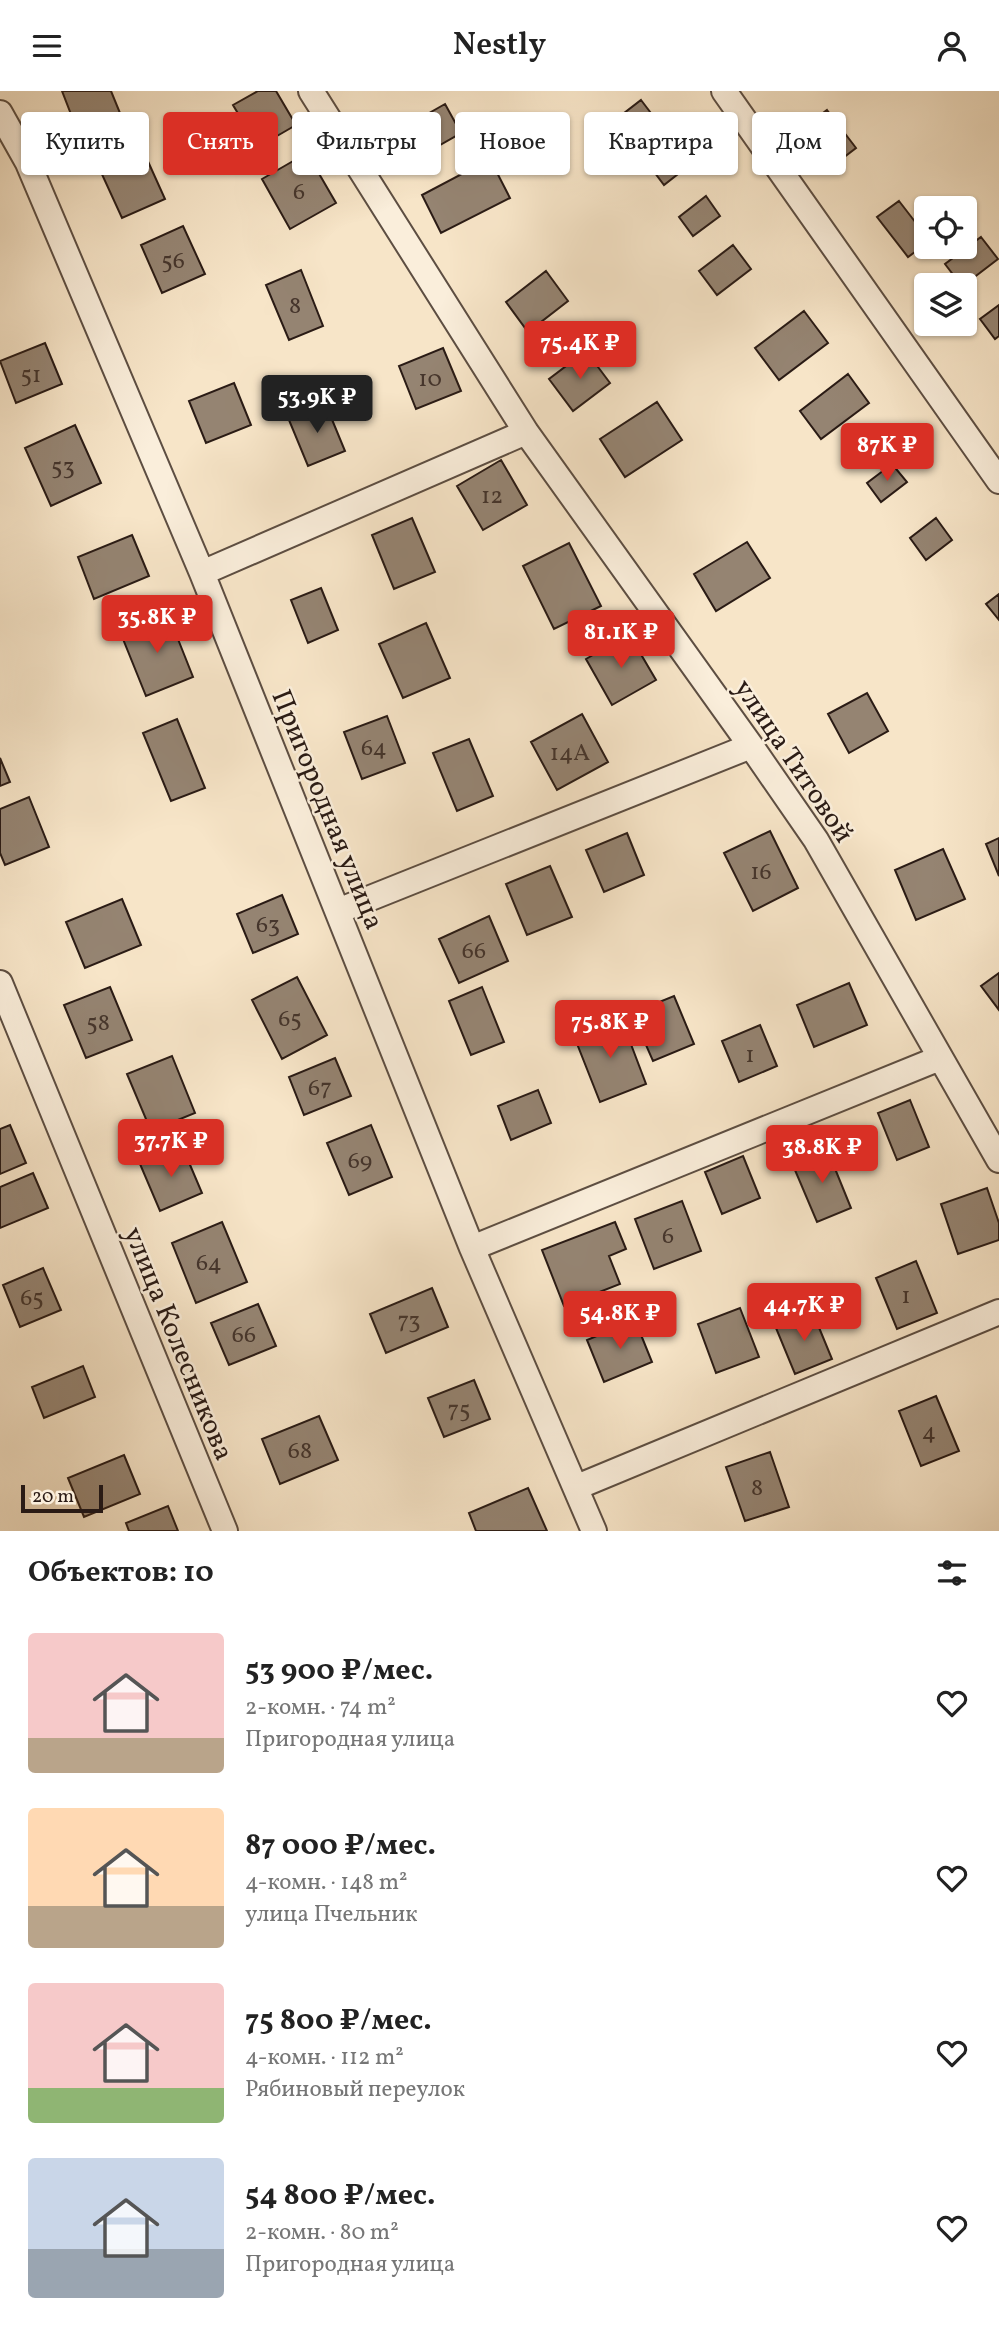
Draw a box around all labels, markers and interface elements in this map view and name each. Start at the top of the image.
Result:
text: Nestly [453,24,546,68]
icon: menu [28,27,66,65]
icon: person [933,27,971,65]
chip: Купить [21,112,149,175]
chip: Снять [163,112,278,175]
chip: Фильтры [292,112,441,175]
chip: Новое [455,112,570,175]
chip: Квартира [584,112,738,175]
chip: Дом [752,112,846,175]
house number: 6 [293,176,305,210]
map controls [914,196,977,336]
button: locate [914,196,977,259]
house number: 56 [161,245,185,279]
button: layers [914,273,977,336]
house number: 8 [289,290,301,324]
pin: 75.4K ₽ [515,321,645,381]
text: 75.4K ₽ [540,328,620,360]
house number: 51 [21,359,41,393]
house number: 10 [418,363,442,397]
pin: 53.9K ₽ [252,375,382,435]
text: 53.9K ₽ [277,382,357,414]
pin: 87K ₽ [838,423,936,483]
text: 87K ₽ [857,430,917,462]
house number: 53 [51,451,75,485]
house number: 12 [481,480,503,514]
pin: 35.8K ₽ [92,595,222,655]
text: 35.8K ₽ [118,602,196,634]
pin: 81.1K ₽ [556,611,686,670]
text: 81.1K ₽ [584,617,658,649]
street label: улица Титовой [724,672,862,851]
street label: Пригородная улица [261,684,393,936]
house number: 64 [361,732,387,766]
house number: 14А [550,737,590,771]
house number: 16 [750,856,772,890]
house number: 63 [256,909,280,943]
house number: 66 [462,935,486,969]
pin: 75.8K ₽ [545,1000,675,1060]
house number: 65 [278,1003,302,1037]
house number: 58 [86,1007,110,1041]
text: 75.8K ₽ [571,1007,649,1039]
house number: 1 [745,1039,755,1073]
house number: 67 [308,1072,332,1106]
pin: 37.7K ₽ [106,1119,236,1179]
pin: 38.8K ₽ [757,1125,887,1185]
text: 37.7K ₽ [134,1126,208,1158]
text: 38.8K ₽ [782,1132,862,1164]
house number: 69 [348,1145,372,1179]
house number: 6 [662,1220,674,1254]
street label: улица Колесникова [113,1221,242,1467]
house number: 64 [196,1247,222,1281]
house number: 1 [901,1280,911,1314]
house number: 65 [20,1282,44,1316]
pin: 44.7K ₽ [739,1283,869,1343]
text: 44.7K ₽ [763,1290,845,1322]
pin: 54.8K ₽ [555,1291,685,1351]
text: 54.8K ₽ [579,1298,661,1330]
house number: 73 [397,1305,421,1339]
house number: 66 [232,1319,256,1353]
house number: 75 [447,1394,471,1428]
house number: 4 [922,1416,936,1450]
house number: 68 [288,1435,312,1469]
house number: 8 [751,1472,763,1506]
scale bar [21,1482,103,1514]
text: 20 m [32,1484,74,1510]
text: Объектов: 10 [28,1552,214,1594]
icon: filters [933,1554,971,1592]
text: 53 900 ₽/мес. [245,1650,433,1692]
icon: home [84,1661,168,1745]
icon: heart [933,1684,971,1722]
text: 2-комн. · 74 m² [245,1692,396,1724]
text: Пригородная улица [245,1724,455,1756]
text: 87 000 ₽/мес. [245,1825,436,1867]
icon: home [84,1836,168,1920]
icon: heart [933,1859,971,1897]
text: 4-комн. · 148 m² [245,1867,408,1899]
text: улица Пчельник [245,1899,417,1931]
text: 75 800 ₽/мес. [245,2000,432,2042]
icon: home [84,2011,168,2095]
icon: heart [933,2034,971,2072]
text: 4-комн. · 112 m² [245,2042,404,2074]
text: Рябиновый переулок [245,2074,465,2106]
text: 54 800 ₽/мес. [245,2175,436,2217]
icon: home [84,2186,168,2270]
icon: heart [933,2209,971,2247]
text: 2-комн. · 80 m² [245,2217,399,2249]
text: Пригородная улица [245,2249,455,2281]

